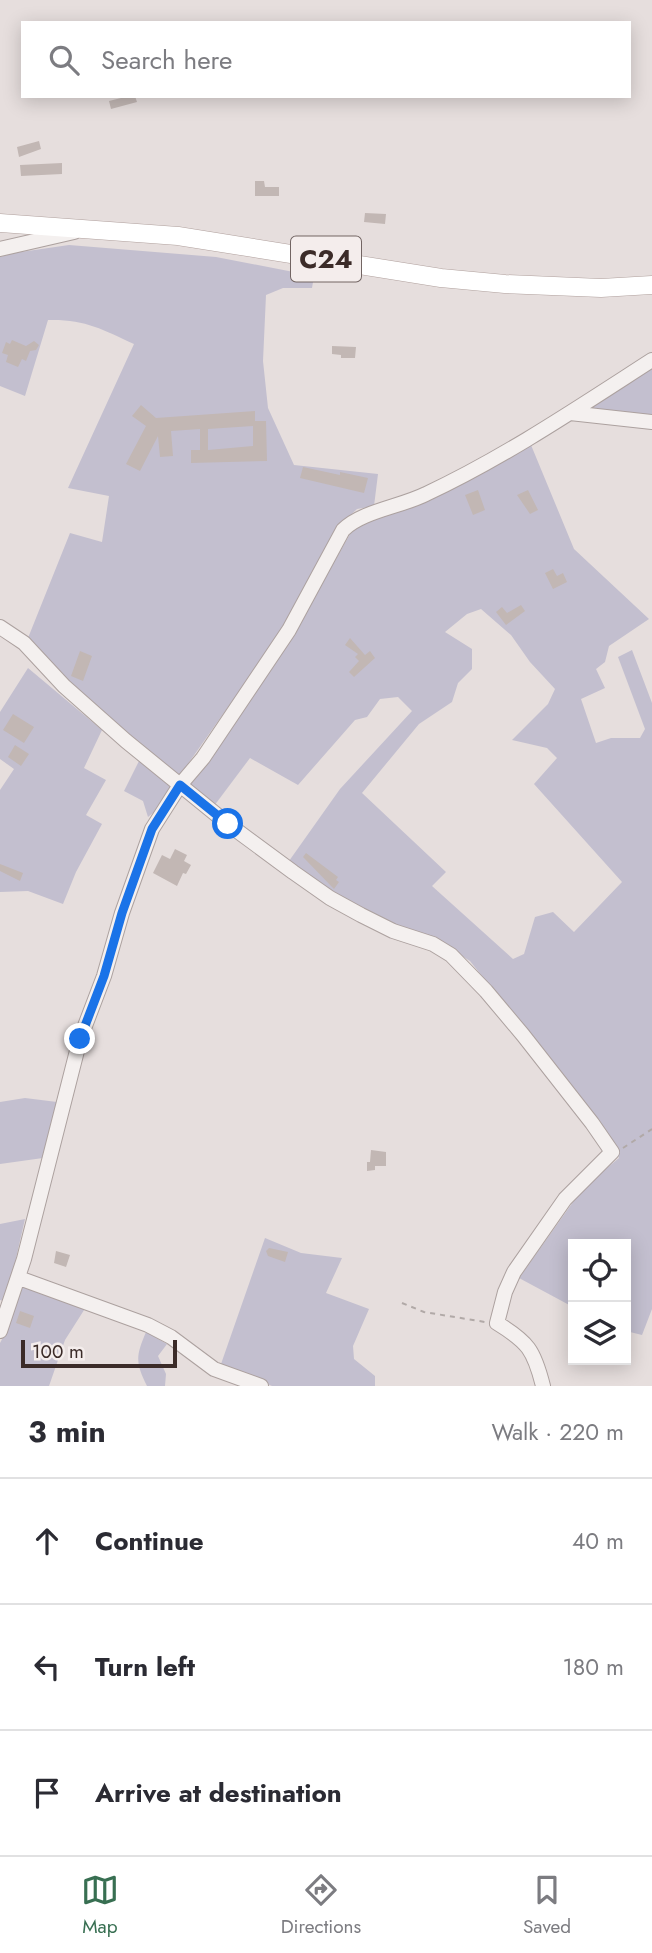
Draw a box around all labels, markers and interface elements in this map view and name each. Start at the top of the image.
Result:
search box [21,21,631,98]
icon: search [45,41,83,79]
text: Search here [101,41,233,79]
road number: C24 [291,236,361,282]
route start [212,808,243,839]
route end [64,1023,95,1054]
map controls [568,1239,631,1365]
button: locate [568,1239,631,1302]
button: layers [568,1302,631,1365]
scale bar [21,1337,177,1369]
text: 100 m [32,1338,84,1365]
text: 3 min [28,1410,106,1453]
text: Walk · 220 m [492,1415,624,1449]
icon: ahead [28,1522,66,1560]
text: Continue [95,1522,204,1560]
text: 40 m [572,1524,624,1558]
icon: left [28,1648,66,1686]
text: Turn left [95,1648,195,1686]
text: 180 m [562,1650,624,1684]
icon: arrive [28,1774,66,1812]
text: Arrive at destination [95,1774,342,1812]
tab: Map [81,1871,119,1940]
tab: Directions [281,1871,361,1940]
tab: Saved [523,1871,571,1940]

